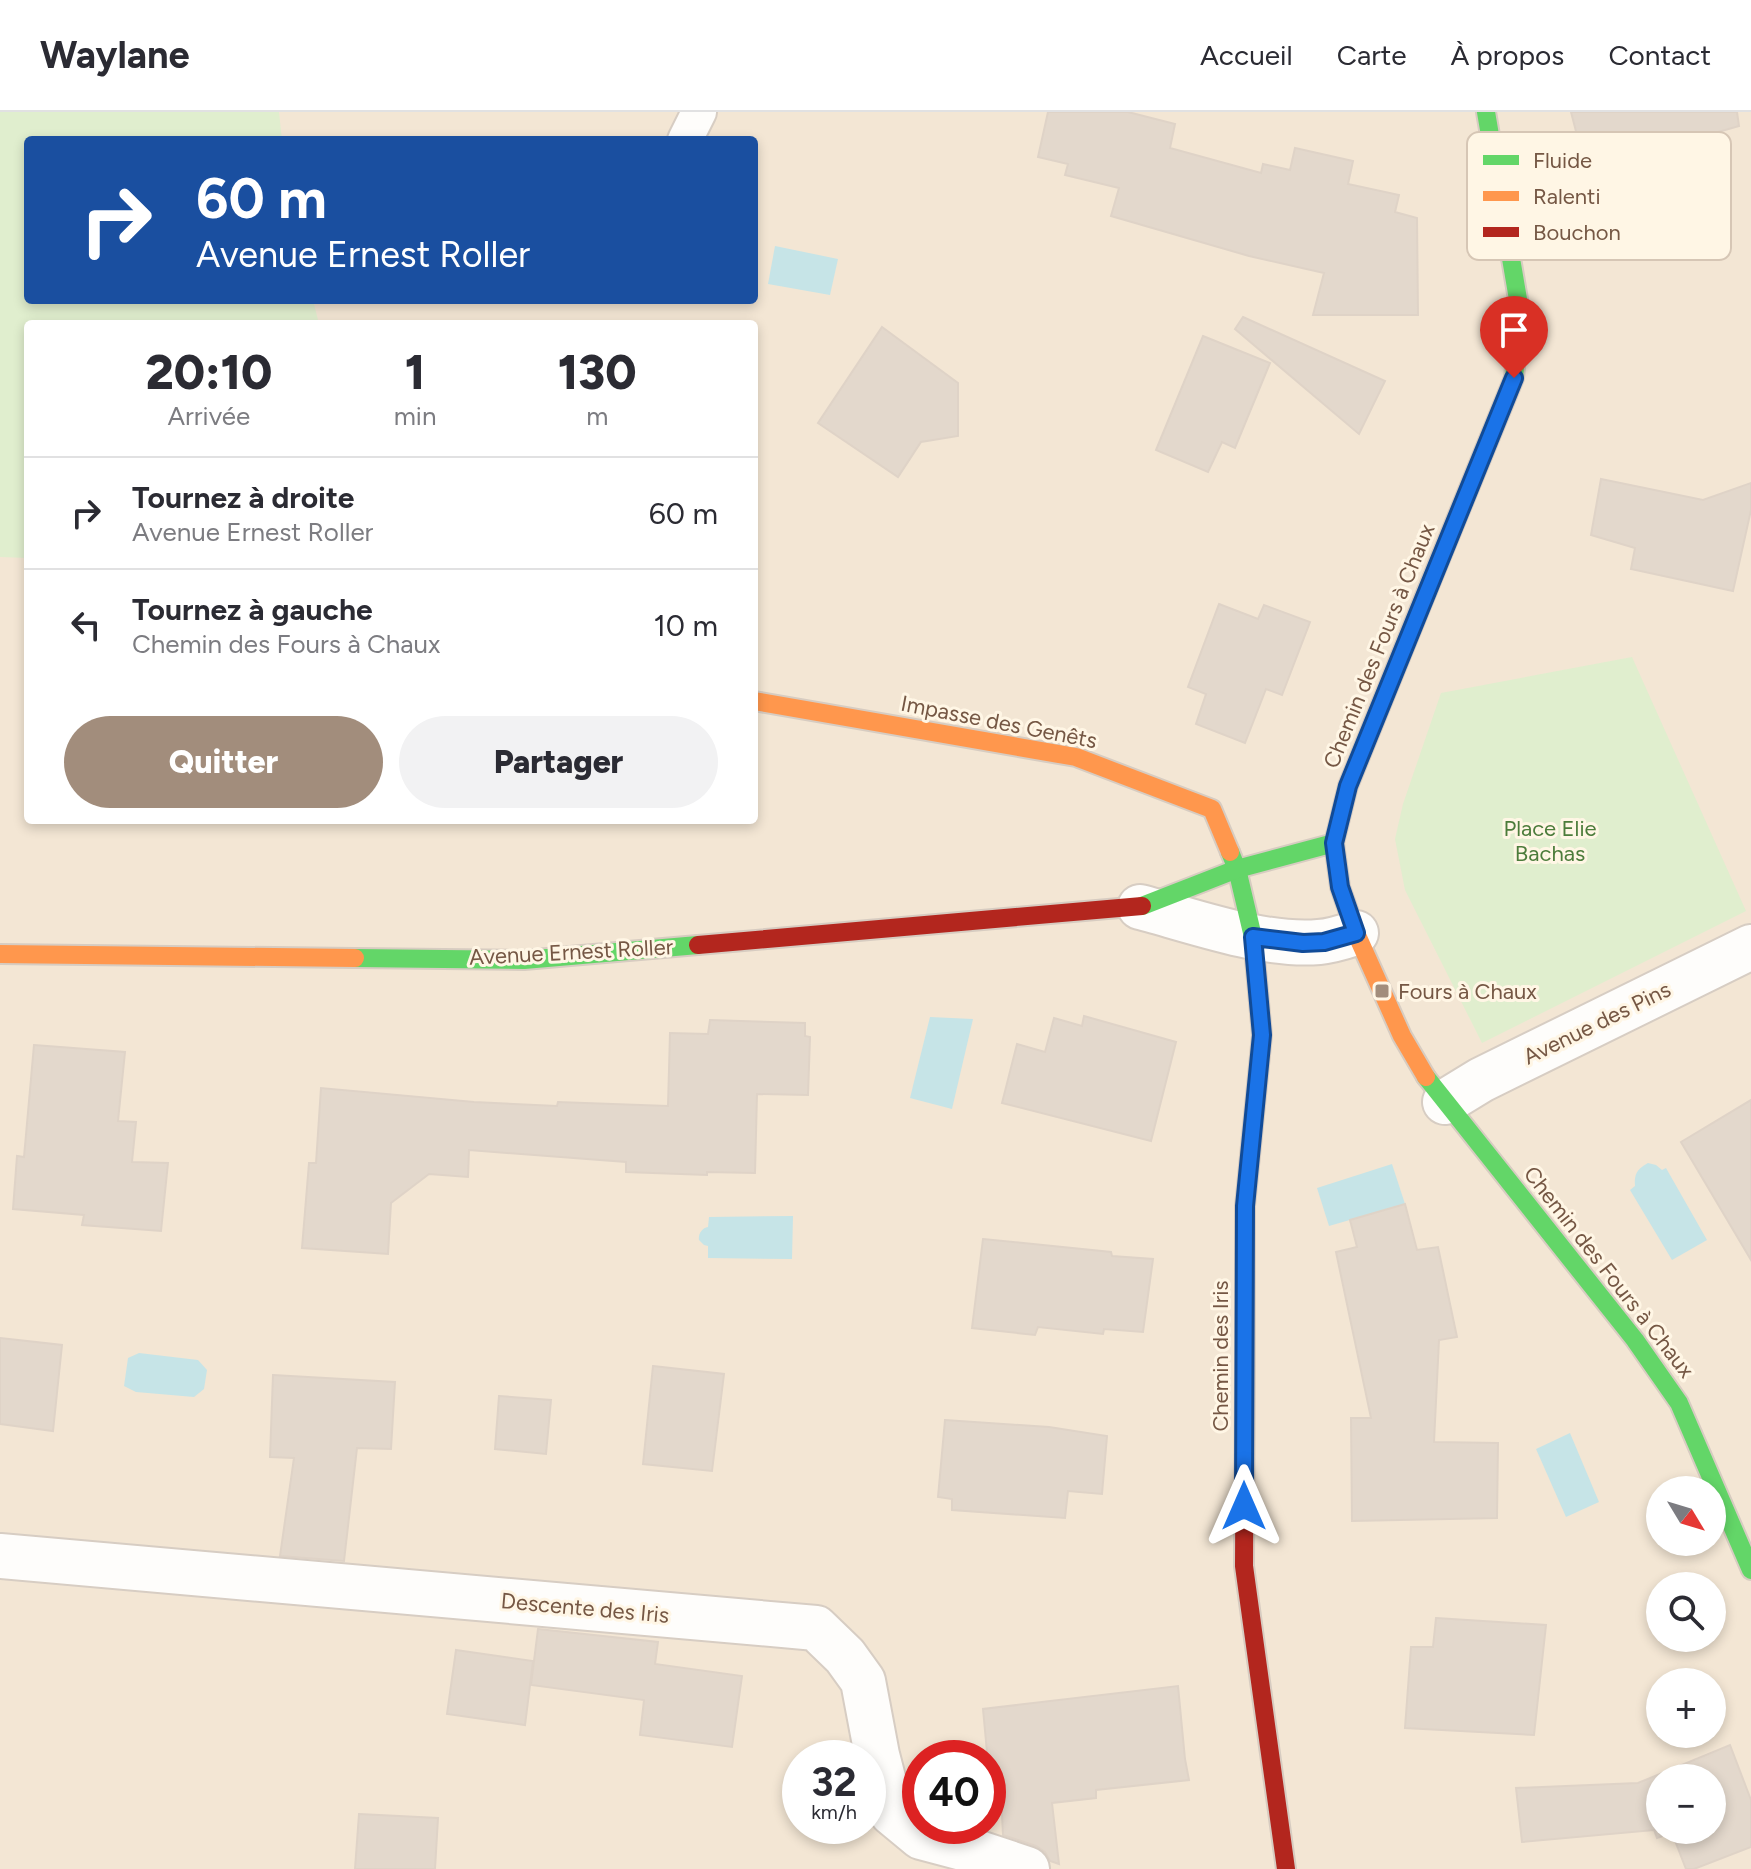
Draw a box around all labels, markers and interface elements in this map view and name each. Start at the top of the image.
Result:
text: Waylane [40,32,190,78]
text: Accueil [1200,38,1293,72]
text: Carte [1337,38,1406,72]
text: À propos [1450,38,1564,72]
text: Contact [1608,38,1711,72]
legend [1467,132,1731,260]
text: Fluide [1533,147,1592,174]
text: 60 m [196,165,327,232]
icon: right [64,168,168,272]
text: Ralenti [1533,183,1601,210]
text: Bouchon [1533,219,1621,246]
text: Avenue Ernest Roller [196,233,530,276]
pin [1480,296,1548,378]
icon: arrive [1492,308,1536,352]
text: 20:10 [145,343,272,401]
text: 1 [405,343,425,401]
text: 130 [558,343,637,401]
text: Arrivée [167,400,250,432]
text: min [394,400,436,432]
text: m [586,400,608,432]
text: Tournez à droite [132,479,354,516]
icon: right [64,491,108,535]
text: 60 m [649,495,718,532]
text: Avenue Ernest Roller [132,516,373,548]
street label: Chemin des Fours à Chaux [1318,519,1441,772]
text: Tournez à gauche [132,591,373,628]
icon: left [64,603,108,647]
text: 10 m [653,607,718,644]
text: Chemin des Fours à Chaux [132,628,440,660]
street label: Impasse des Genêts [899,690,1099,754]
button: Quitter [64,716,383,808]
button: Partager [399,716,718,808]
park label: Place Elie Bachas [1503,815,1597,867]
street label: Avenue Ernest Roller [468,933,674,971]
street label: Avenue des Pins [1519,976,1675,1070]
place label: Fours à Chaux [1398,978,1537,1005]
marker: Fours à Chaux [1373,982,1391,1000]
street label: Chemin des Fours à Chaux [1518,1161,1700,1384]
street label: Chemin des Iris [1207,1280,1234,1432]
position arrow [1202,1464,1286,1548]
north arrow [1646,1476,1726,1556]
map controls [1646,1476,1726,1844]
button: search [1646,1572,1726,1652]
street label: Descente des Iris [500,1587,670,1629]
button: + [1646,1668,1726,1748]
speed limit sign: 40 [902,1740,1006,1844]
text: 32 [811,1758,857,1806]
button: − [1646,1764,1726,1844]
text: km/h [811,1800,857,1824]

